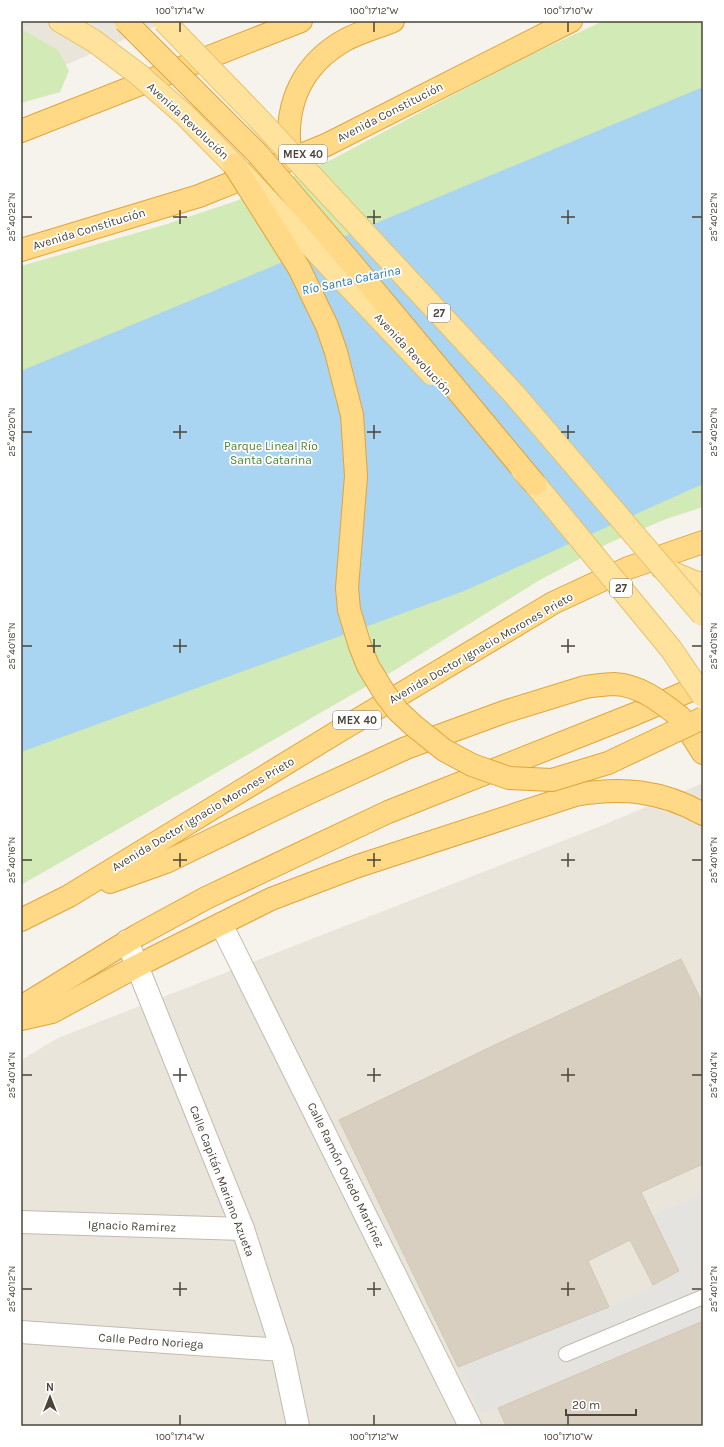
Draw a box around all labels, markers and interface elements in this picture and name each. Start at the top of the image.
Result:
text: 100°17'14"W [156,5,204,17]
text: 100°17'12"W [349,5,399,17]
text: 100°17'10"W [543,5,593,17]
street label: Avenida Constitución [335,79,445,145]
street label: Avenida Revolución [144,80,232,162]
road number: MEX 40 [279,145,327,163]
text: 25°40'22"N [6,192,18,242]
text: 25°40'22"N [708,192,720,242]
street label: Avenida Constitución [31,205,147,253]
water label: Río Santa Catarina [300,262,402,298]
road number: 27 [428,304,450,322]
street label: Avenida Revolución [372,310,454,398]
text: 25°40'20"N [6,407,18,457]
text: 25°40'20"N [708,407,720,457]
park label: Parque Lineal Río Santa Catarina [224,439,318,467]
road number: 27 [610,579,632,597]
street label: Avenida Doctor Ignacio Morones Prieto [386,589,576,707]
text: 25°40'18"N [6,622,18,670]
text: 25°40'18"N [708,622,720,670]
road number: MEX 40 [333,711,381,729]
street label: Avenida Doctor Ignacio Morones Prieto [109,754,297,874]
text: 25°40'16"N [6,837,18,883]
text: 25°40'16"N [708,837,720,883]
text: 25°40'14"N [6,1052,18,1098]
text: 25°40'14"N [708,1052,720,1098]
street label: Calle Ramón Oviedo Martínez [305,1100,387,1250]
street label: Calle Capitán Mariano Azueta [187,1104,257,1258]
street label: Ignacio Ramirez [88,1217,177,1235]
text: 25°40'12"N [6,1266,18,1312]
text: 25°40'12"N [708,1266,720,1312]
street label: Calle Pedro Noriega [98,1330,204,1352]
north arrow [30,1377,70,1417]
text: N [46,1381,54,1394]
scale bar [566,1391,636,1417]
text: 20 m [572,1398,600,1412]
text: 100°17'14"W [156,1431,204,1443]
text: 100°17'12"W [349,1431,399,1443]
text: 100°17'10"W [543,1431,593,1443]

